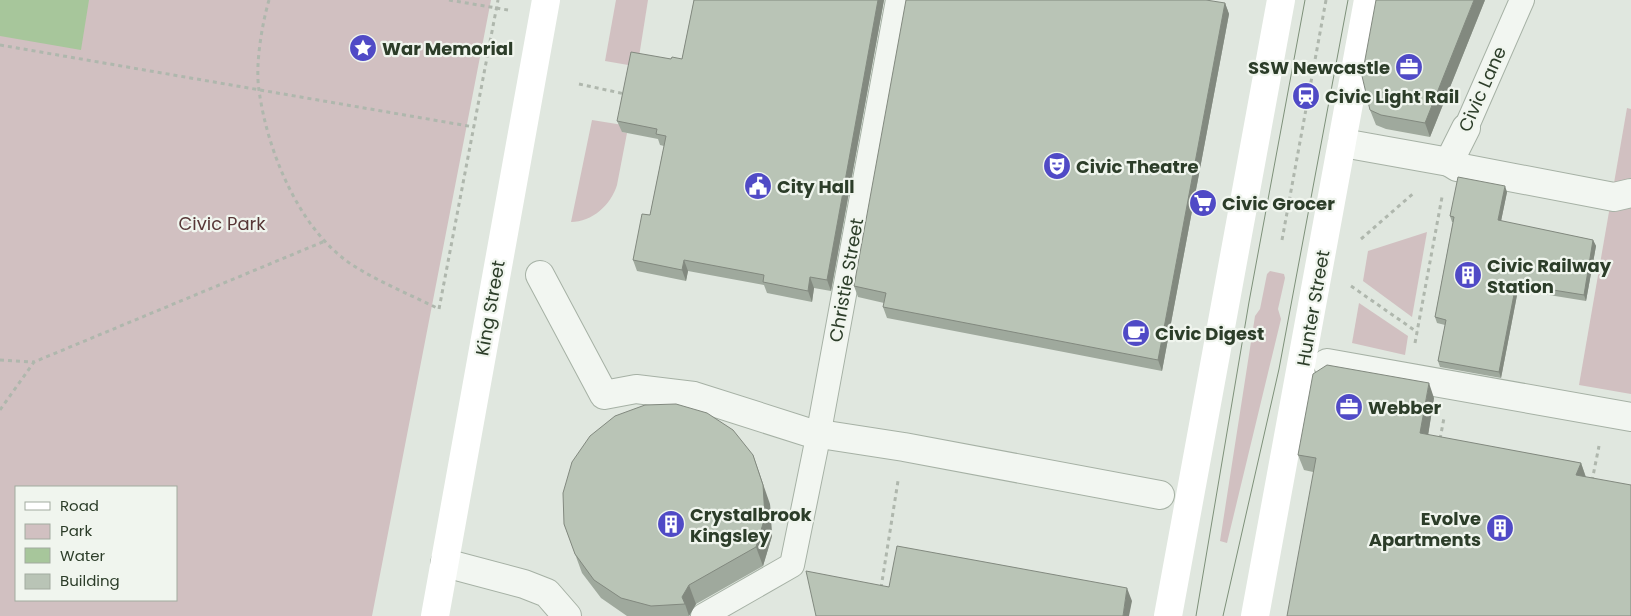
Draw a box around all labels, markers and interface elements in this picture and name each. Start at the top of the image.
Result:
place icon: War Memorial [348,33,378,63]
place label: War Memorial [382,36,513,61]
street label: Civic Lane [1452,42,1512,136]
office icon: SSW Newcastle [1394,52,1424,82]
place label: SSW Newcastle [1248,55,1390,80]
station icon: Civic Light Rail [1291,81,1321,111]
place label: Civic Light Rail [1325,84,1459,109]
theatre icon: Civic Theatre [1042,151,1072,181]
place label: Civic Theatre [1076,154,1199,179]
public building icon: City Hall [743,171,773,201]
place label: City Hall [777,174,855,199]
supermarket icon: Civic Grocer [1188,188,1218,218]
place label: Civic Grocer [1222,191,1335,216]
park label: Civic Park [178,211,266,236]
street label: Christie Street [823,216,869,344]
street label: Hunter Street [1290,248,1336,368]
place label: Civic Railway Station [1487,253,1612,299]
street label: King Street [469,258,511,358]
building icon: Civic Railway Station [1453,260,1483,290]
cafe icon: Civic Digest [1121,318,1151,348]
place label: Civic Digest [1155,321,1264,346]
office icon: Webber [1334,392,1364,422]
place label: Webber [1368,395,1442,420]
legend [15,486,178,601]
text: Road [60,495,99,516]
place label: Crystalbrook Kingsley [690,502,813,548]
place label: Evolve Apartments [1369,506,1481,552]
building icon: Crystalbrook Kingsley [656,509,686,539]
building icon: Evolve Apartments [1485,513,1515,543]
text: Park [60,520,92,541]
text: Water [60,545,106,566]
text: Building [60,570,120,591]

